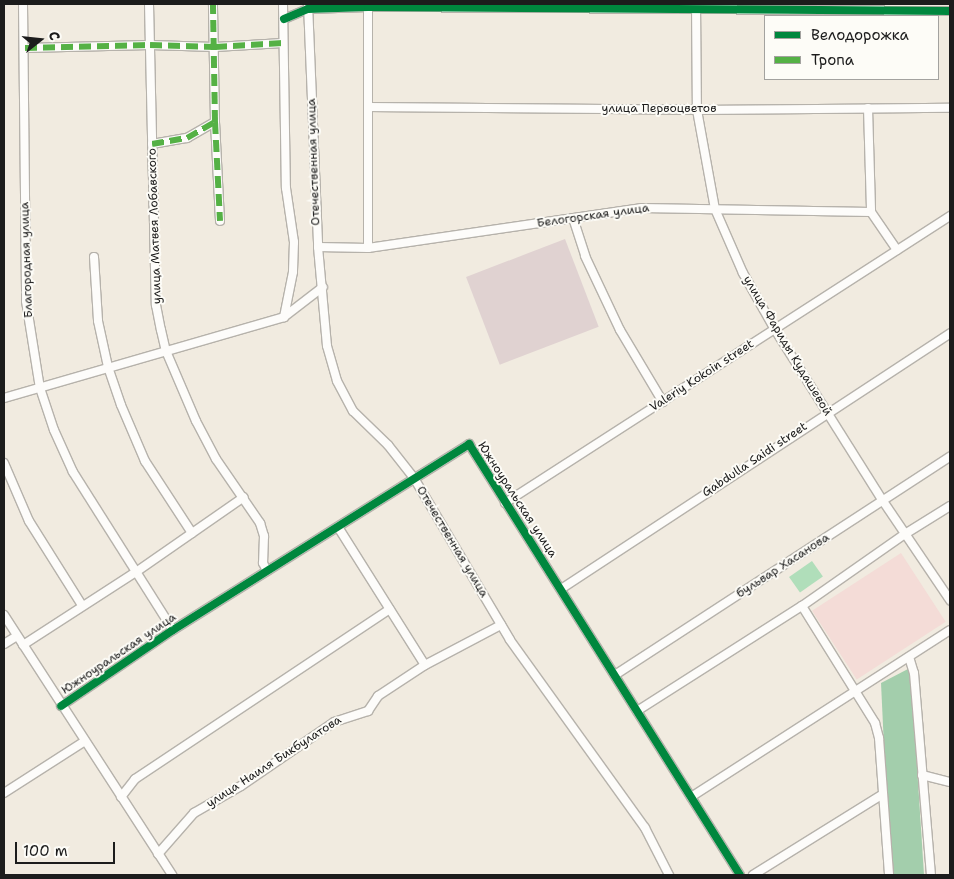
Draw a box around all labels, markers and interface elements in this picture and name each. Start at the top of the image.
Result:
north arrow [15,15,65,65]
legend [764,15,939,80]
text: Велодорожка [811,25,909,45]
text: С [45,29,64,42]
text: Тропа [811,50,854,70]
street label: Отечественная улица [305,98,323,226]
street label: улица Первоцветов [602,102,716,116]
street label: улица Матвея Лобавского [145,148,165,304]
street label: Белогорская улица [536,201,650,231]
street label: Благородная улица [18,202,36,318]
street label: улица Фариды Кудашевой [739,273,835,419]
street label: Valeriy Kokoin street [647,337,757,415]
street label: Gabdulla Saidi street [700,420,810,500]
street label: Южноуральская улица [474,439,560,561]
street label: Отечественная улица [413,484,491,600]
street label: бульвар Хасанова [734,531,832,601]
street label: Южноуральская улица [59,610,179,698]
street label: улица Наиля Бикбулатова [204,713,344,811]
scale bar [18,832,118,864]
text: 100 m [23,841,68,861]

